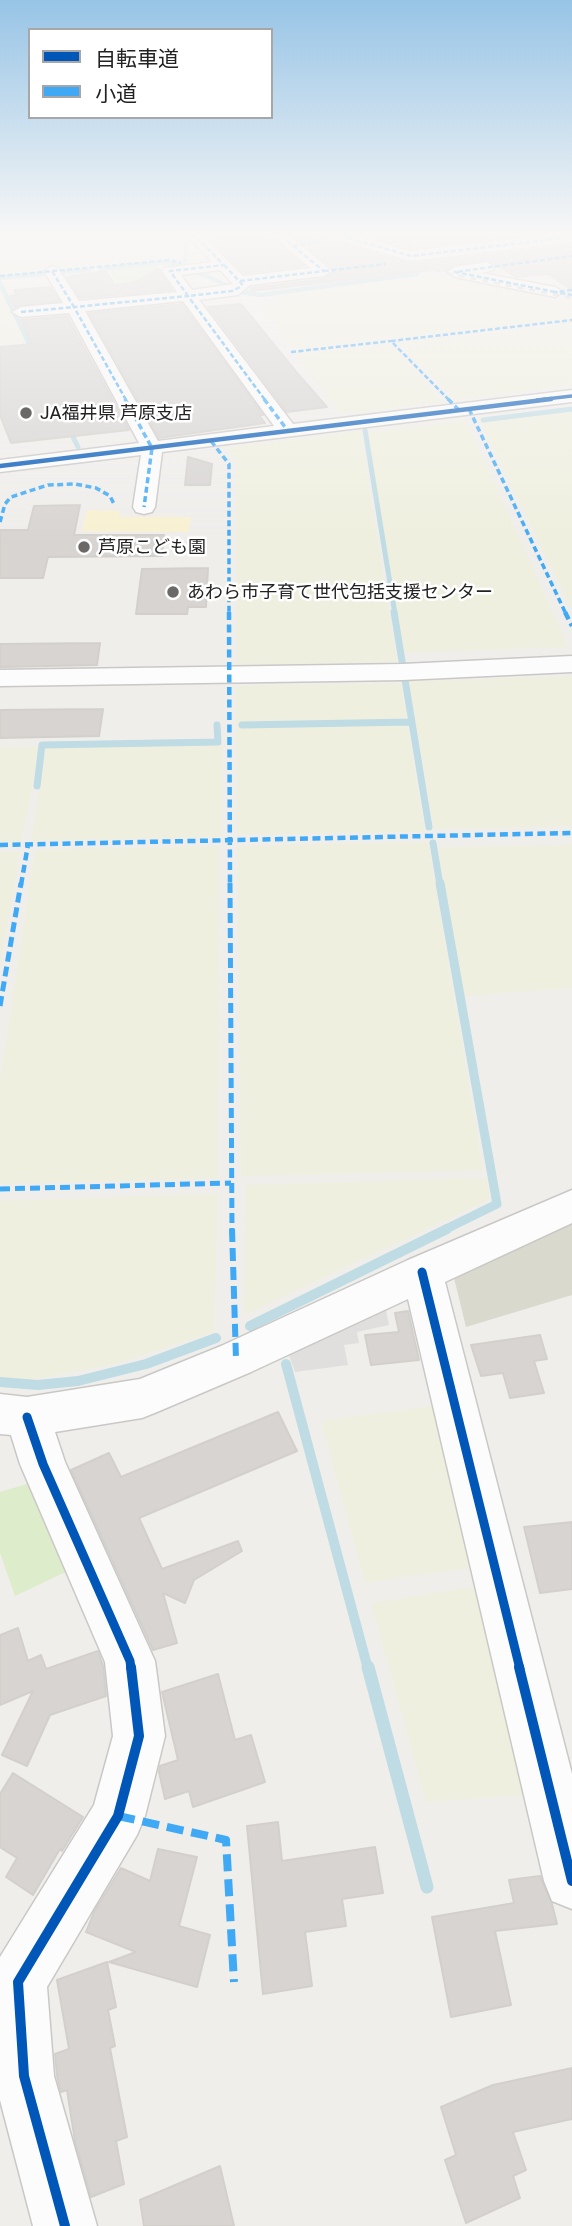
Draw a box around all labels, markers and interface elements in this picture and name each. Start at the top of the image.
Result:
legend [28,28,273,119]
text: 自転車道 [95,45,179,71]
text: 小道 [95,80,137,106]
place label: JA福井県 芦原支店 [40,402,192,424]
marker: JA福井県 芦原支店 [18,405,34,421]
place label: 芦原こども園 [98,536,206,558]
marker: 芦原こども園 [76,539,92,555]
place label: あわら市子育て世代包括支援センター [187,581,493,603]
marker: あわら市子育て世代包括支援センター [165,584,181,600]

